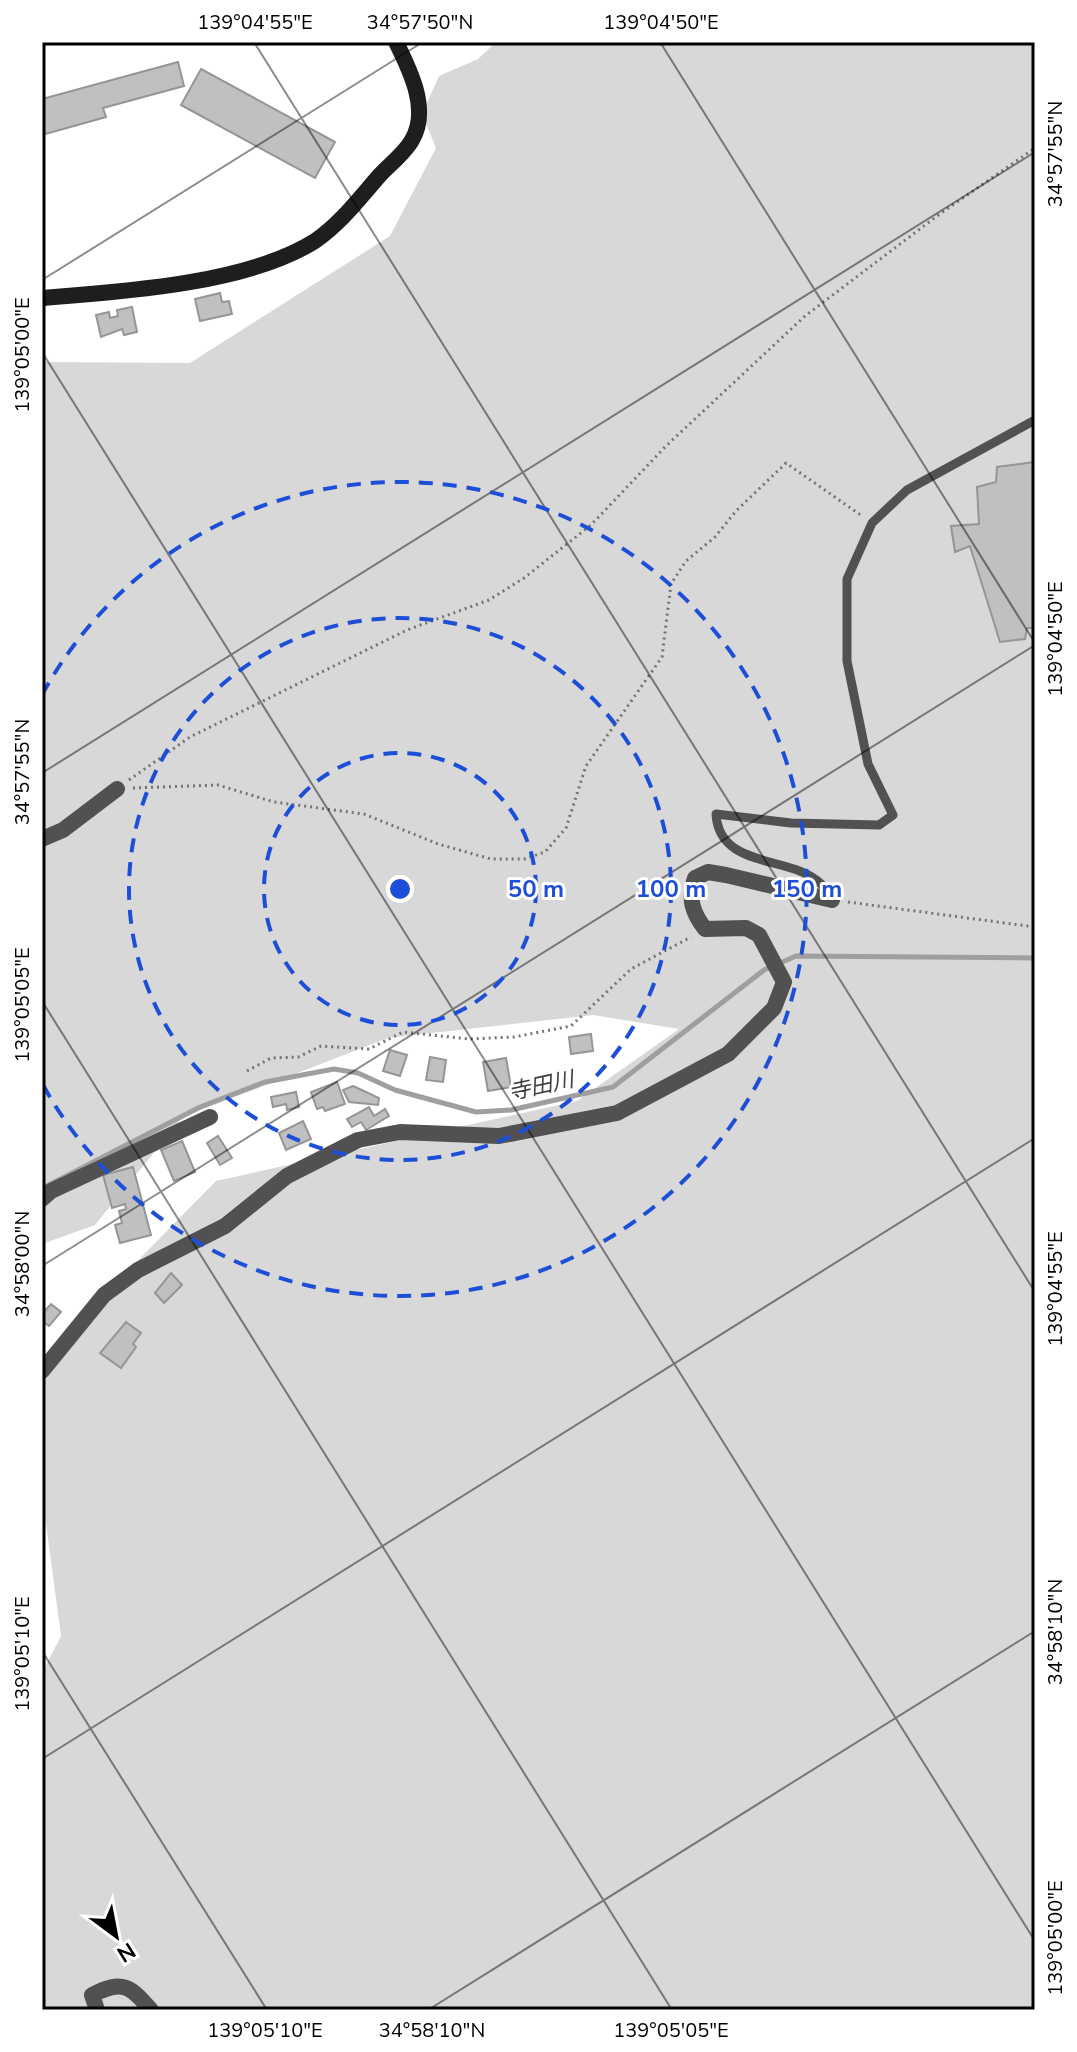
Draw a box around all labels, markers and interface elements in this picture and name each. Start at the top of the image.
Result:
text: 139°04'55"E [197,9,313,36]
text: 34°57'50"N [367,9,473,36]
text: 139°04'50"E [603,9,719,36]
text: 34°57'55"N [1042,101,1069,207]
text: 139°05'00"E [9,297,36,413]
text: 139°04'50"E [1042,581,1069,697]
text: 34°57'55"N [9,719,36,825]
text: 50 m [508,873,564,905]
text: 100 m [636,873,706,905]
text: 150 m [772,873,842,905]
centre of rings [386,875,414,903]
text: 139°05'05"E [9,947,36,1063]
water label: 寺田川 [506,1064,578,1108]
text: 34°58'00"N [9,1211,36,1317]
text: 139°04'55"E [1042,1231,1069,1347]
text: 34°58'10"N [1042,1579,1069,1685]
text: 139°05'10"E [9,1596,36,1712]
text: 139°05'00"E [1042,1880,1069,1996]
north arrow [76,1896,156,1976]
text: N [111,1935,141,1969]
text: 139°05'10"E [207,2017,323,2044]
text: 34°58'10"N [379,2017,485,2044]
text: 139°05'05"E [613,2017,729,2044]

